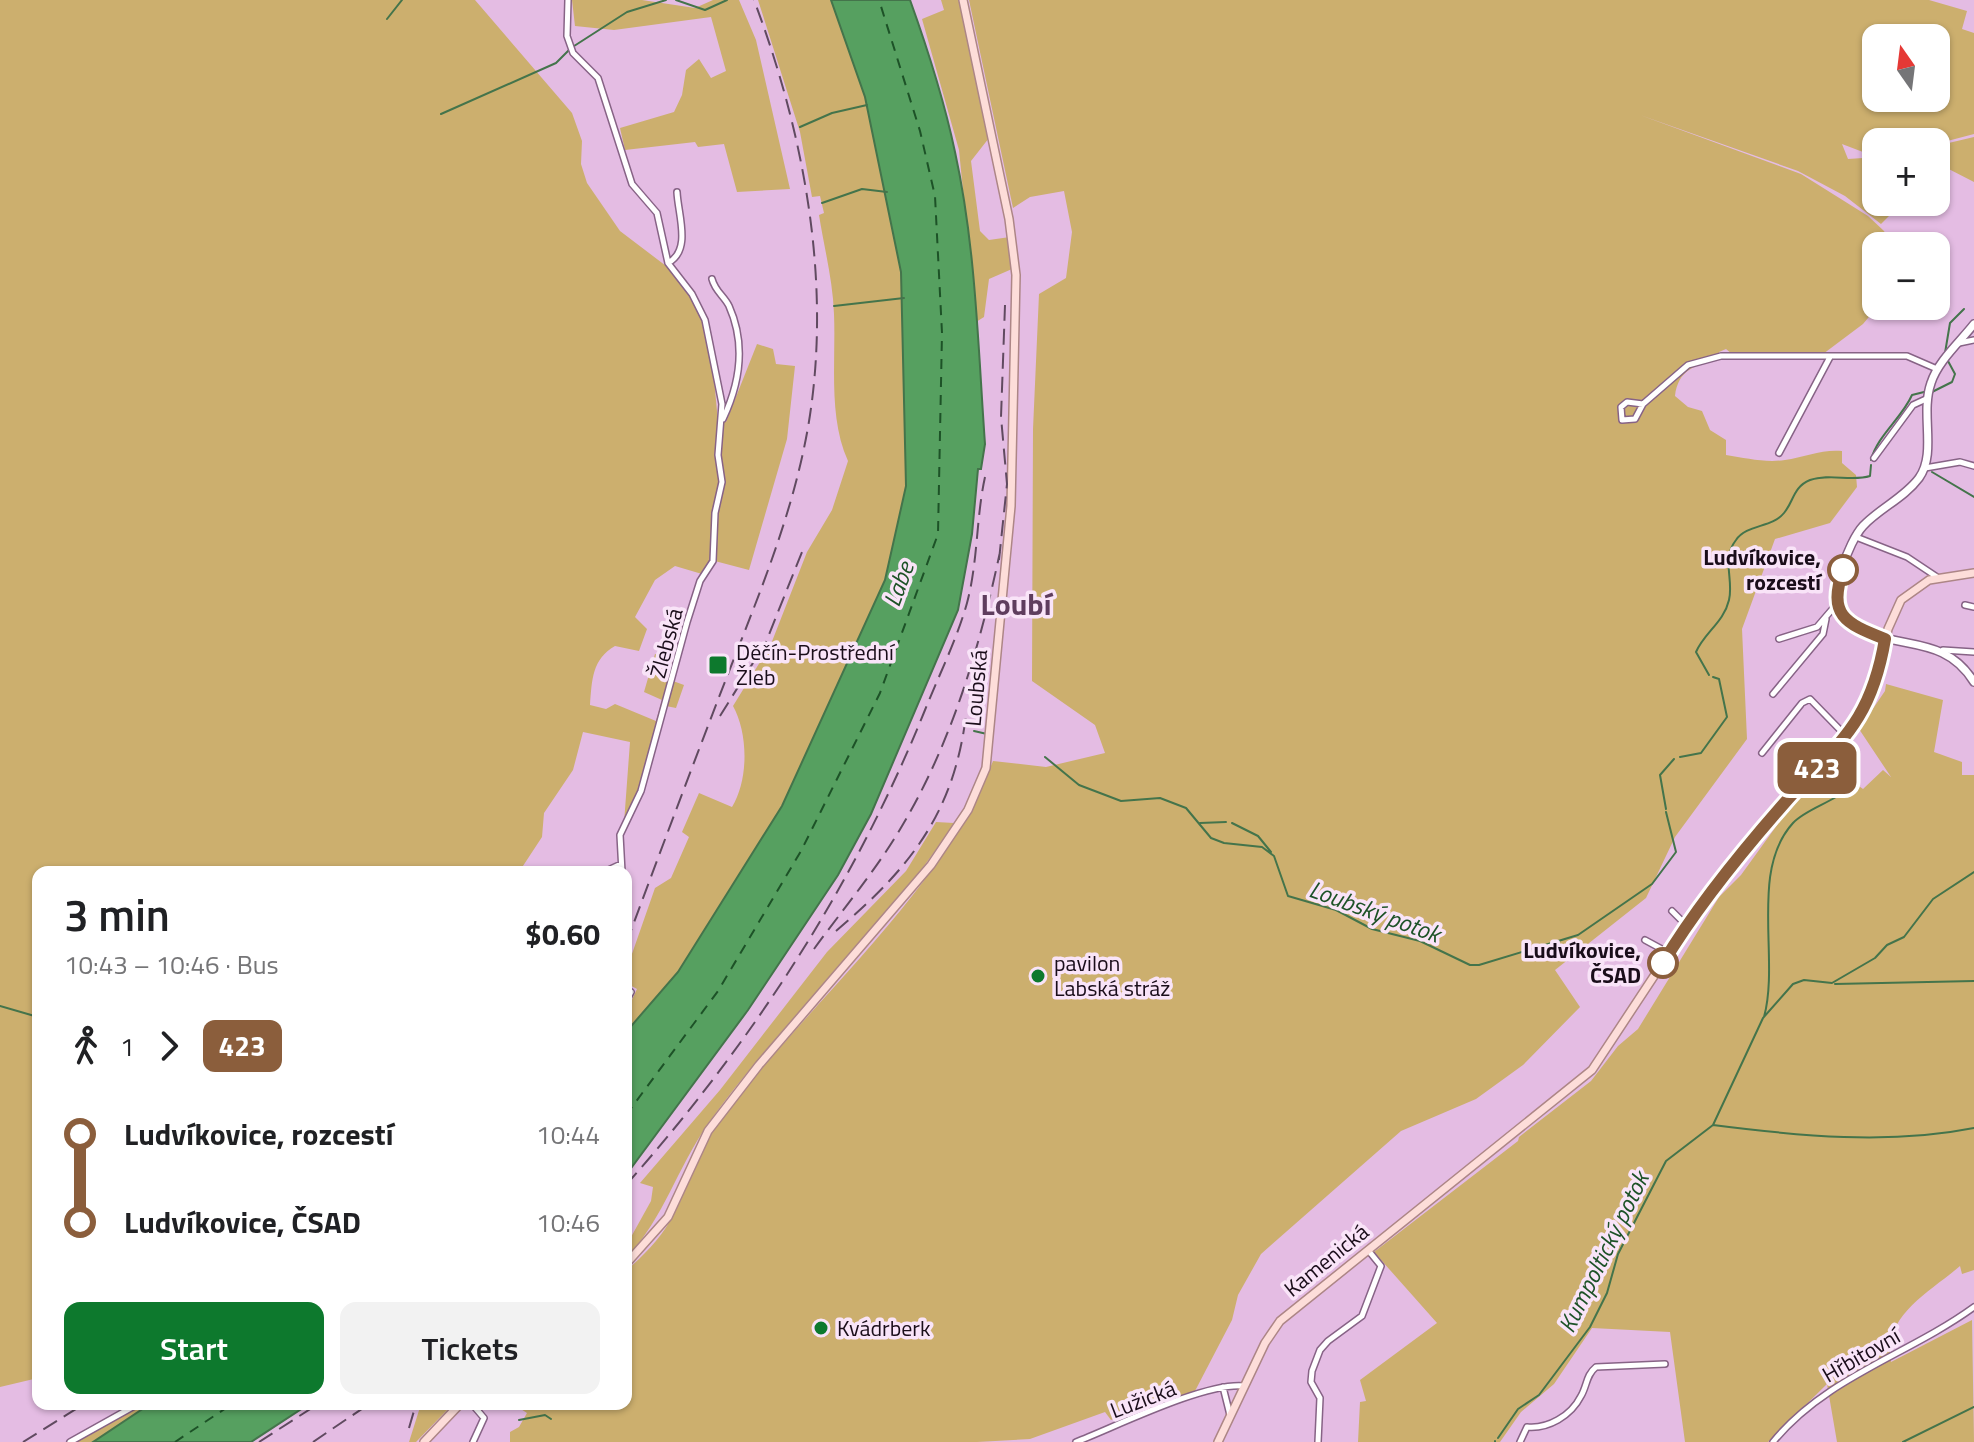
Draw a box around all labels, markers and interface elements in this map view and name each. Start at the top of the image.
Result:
north arrow [1862,24,1950,112]
map controls [1862,24,1950,320]
button: + [1862,128,1950,216]
button: − [1862,232,1950,320]
place label: Ludvíkovice, rozcestí [1703,540,1823,599]
water label: Labe [873,555,923,611]
marker: Ludvíkovice, rozcestí [1828,555,1858,585]
district label: Loubí [981,581,1054,627]
street label: Žlebská [640,604,692,682]
place label: Děčín-Prostřední Žleb [736,635,896,694]
street label: Loubská [956,648,996,728]
marker: Děčín-Prostřední Žleb [707,654,729,676]
line badge: 423 [1771,742,1863,794]
text: 423 [1793,746,1841,789]
water label: Loubský potok [1305,871,1449,952]
text: 3 min [64,881,170,948]
text: $0.60 [525,911,600,957]
place label: Ludvíkovice, ČSAD [1523,933,1641,992]
text: 10:43 – 10:46 · Bus [64,945,279,984]
place label: pavilon Labská stráž [1054,946,1170,1005]
marker: Ludvíkovice, ČSAD [1648,948,1678,978]
marker: pavilon Labská stráž [1029,967,1047,985]
icon: walk [64,1024,108,1068]
icon: forward [147,1024,191,1068]
text: 423 [219,1024,266,1067]
text: 1 [120,1027,135,1066]
text: Ludvíkovice, rozcestí [124,1111,393,1157]
text: 10:44 [536,1115,600,1154]
water label: Kumpoltický potok [1549,1163,1659,1338]
text: Ludvíkovice, ČSAD [124,1199,361,1245]
text: 10:46 [536,1203,600,1242]
street label: Kamenická [1276,1215,1376,1305]
button: Start [64,1302,324,1394]
button: Tickets [340,1302,600,1394]
place label: Kvádrberk [837,1311,931,1345]
street label: Hřbitovní [1816,1318,1908,1391]
marker: Kvádrberk [812,1319,830,1337]
street label: Lužická [1105,1371,1181,1427]

